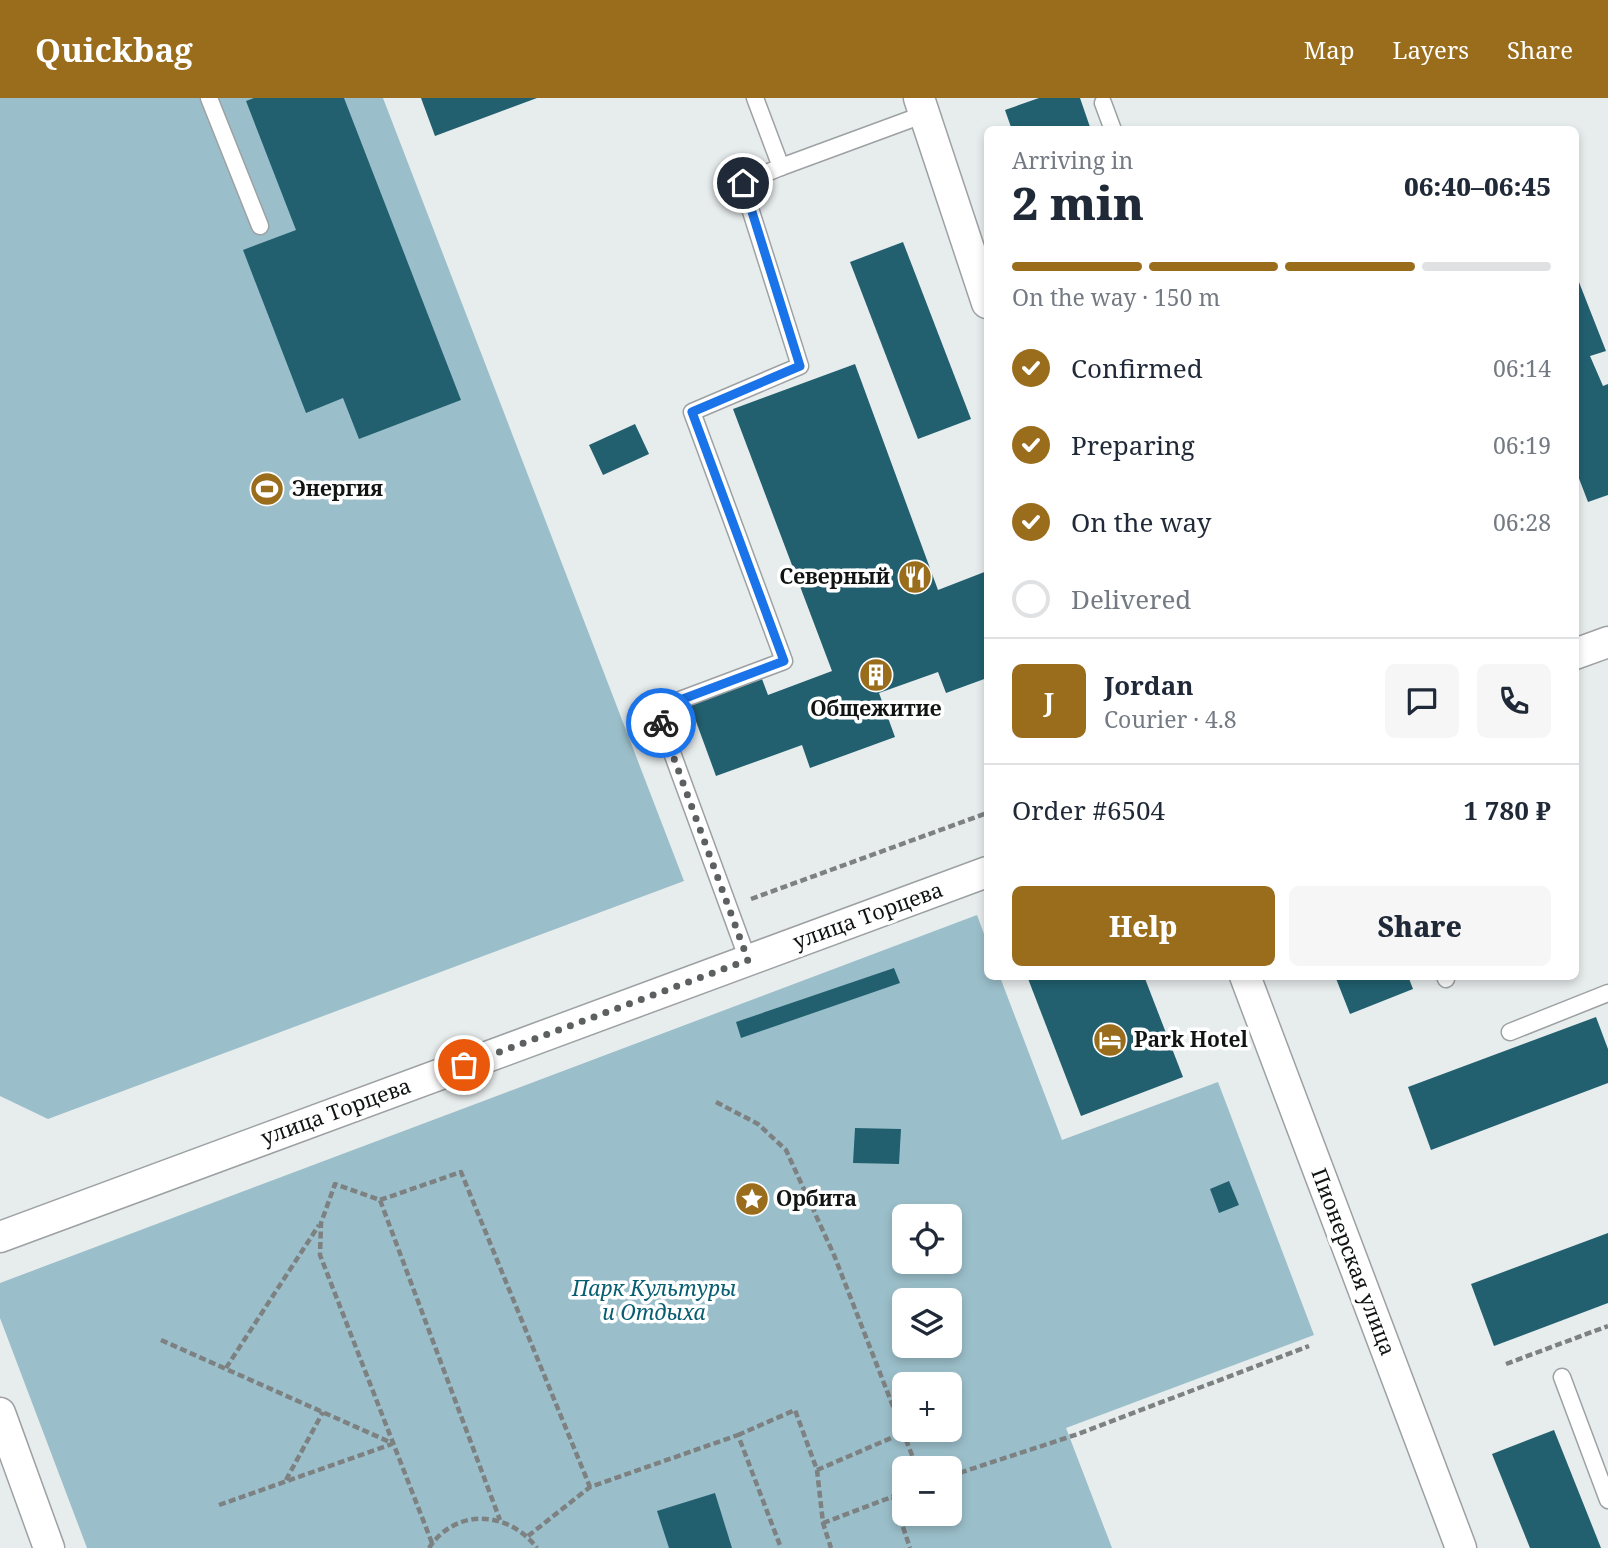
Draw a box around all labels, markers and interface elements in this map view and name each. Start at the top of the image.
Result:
text: Quickbag [35,27,193,72]
text: Map [1304,33,1355,66]
text: Layers [1393,33,1469,66]
text: Share [1507,33,1573,66]
text: Arriving in [1012,144,1133,176]
pin [713,153,773,213]
icon: home [724,164,762,202]
text: 06:40–06:45 [1404,168,1551,204]
text: 2 min [1012,171,1144,233]
text: On the way · 150 m [1012,281,1220,313]
icon: check [1012,349,1050,387]
text: Confirmed [1071,350,1203,386]
text: 06:14 [1493,352,1551,384]
icon: check [1012,426,1050,464]
text: Preparing [1071,427,1195,463]
text: 06:19 [1493,429,1551,461]
sports icon: Энергия [248,470,286,508]
place label: Энергия [292,474,383,502]
icon: check [1012,503,1050,541]
text: On the way [1071,504,1211,540]
text: 06:28 [1493,506,1551,538]
restaurant icon: Северный [896,558,934,596]
place label: Северный [779,562,890,590]
text: Delivered [1071,581,1191,617]
building icon: Общежитие [857,656,895,694]
button: chat [1385,664,1459,738]
button: phone [1477,664,1551,738]
text: Jordan [1104,667,1194,703]
text: J [1044,683,1054,719]
courier [626,688,696,758]
place label: Общежитие [810,694,942,722]
text: Courier · 4.8 [1104,703,1237,735]
icon: bike [642,704,680,742]
text: Order #6504 [1012,792,1165,828]
text: 1 780 ₽ [1463,792,1551,828]
street label: улица Торцева [789,875,946,955]
button: Help [1012,886,1275,966]
button: Share [1289,886,1551,966]
hotel icon: Park Hotel [1091,1021,1129,1059]
place label: Park Hotel [1134,1025,1248,1053]
pin [434,1035,494,1095]
icon: bag [445,1046,483,1084]
street label: улица Торцева [257,1071,414,1151]
street label: Пионерская улица [1305,1164,1403,1359]
place icon: Орбита [733,1180,771,1218]
place label: Орбита [776,1184,857,1212]
map controls [892,1204,962,1526]
button: locate [892,1204,962,1274]
park label: Парк Культуры и Отдыха [571,1274,736,1326]
button: layers [892,1288,962,1358]
button: + [892,1372,962,1442]
button: − [892,1456,962,1526]

